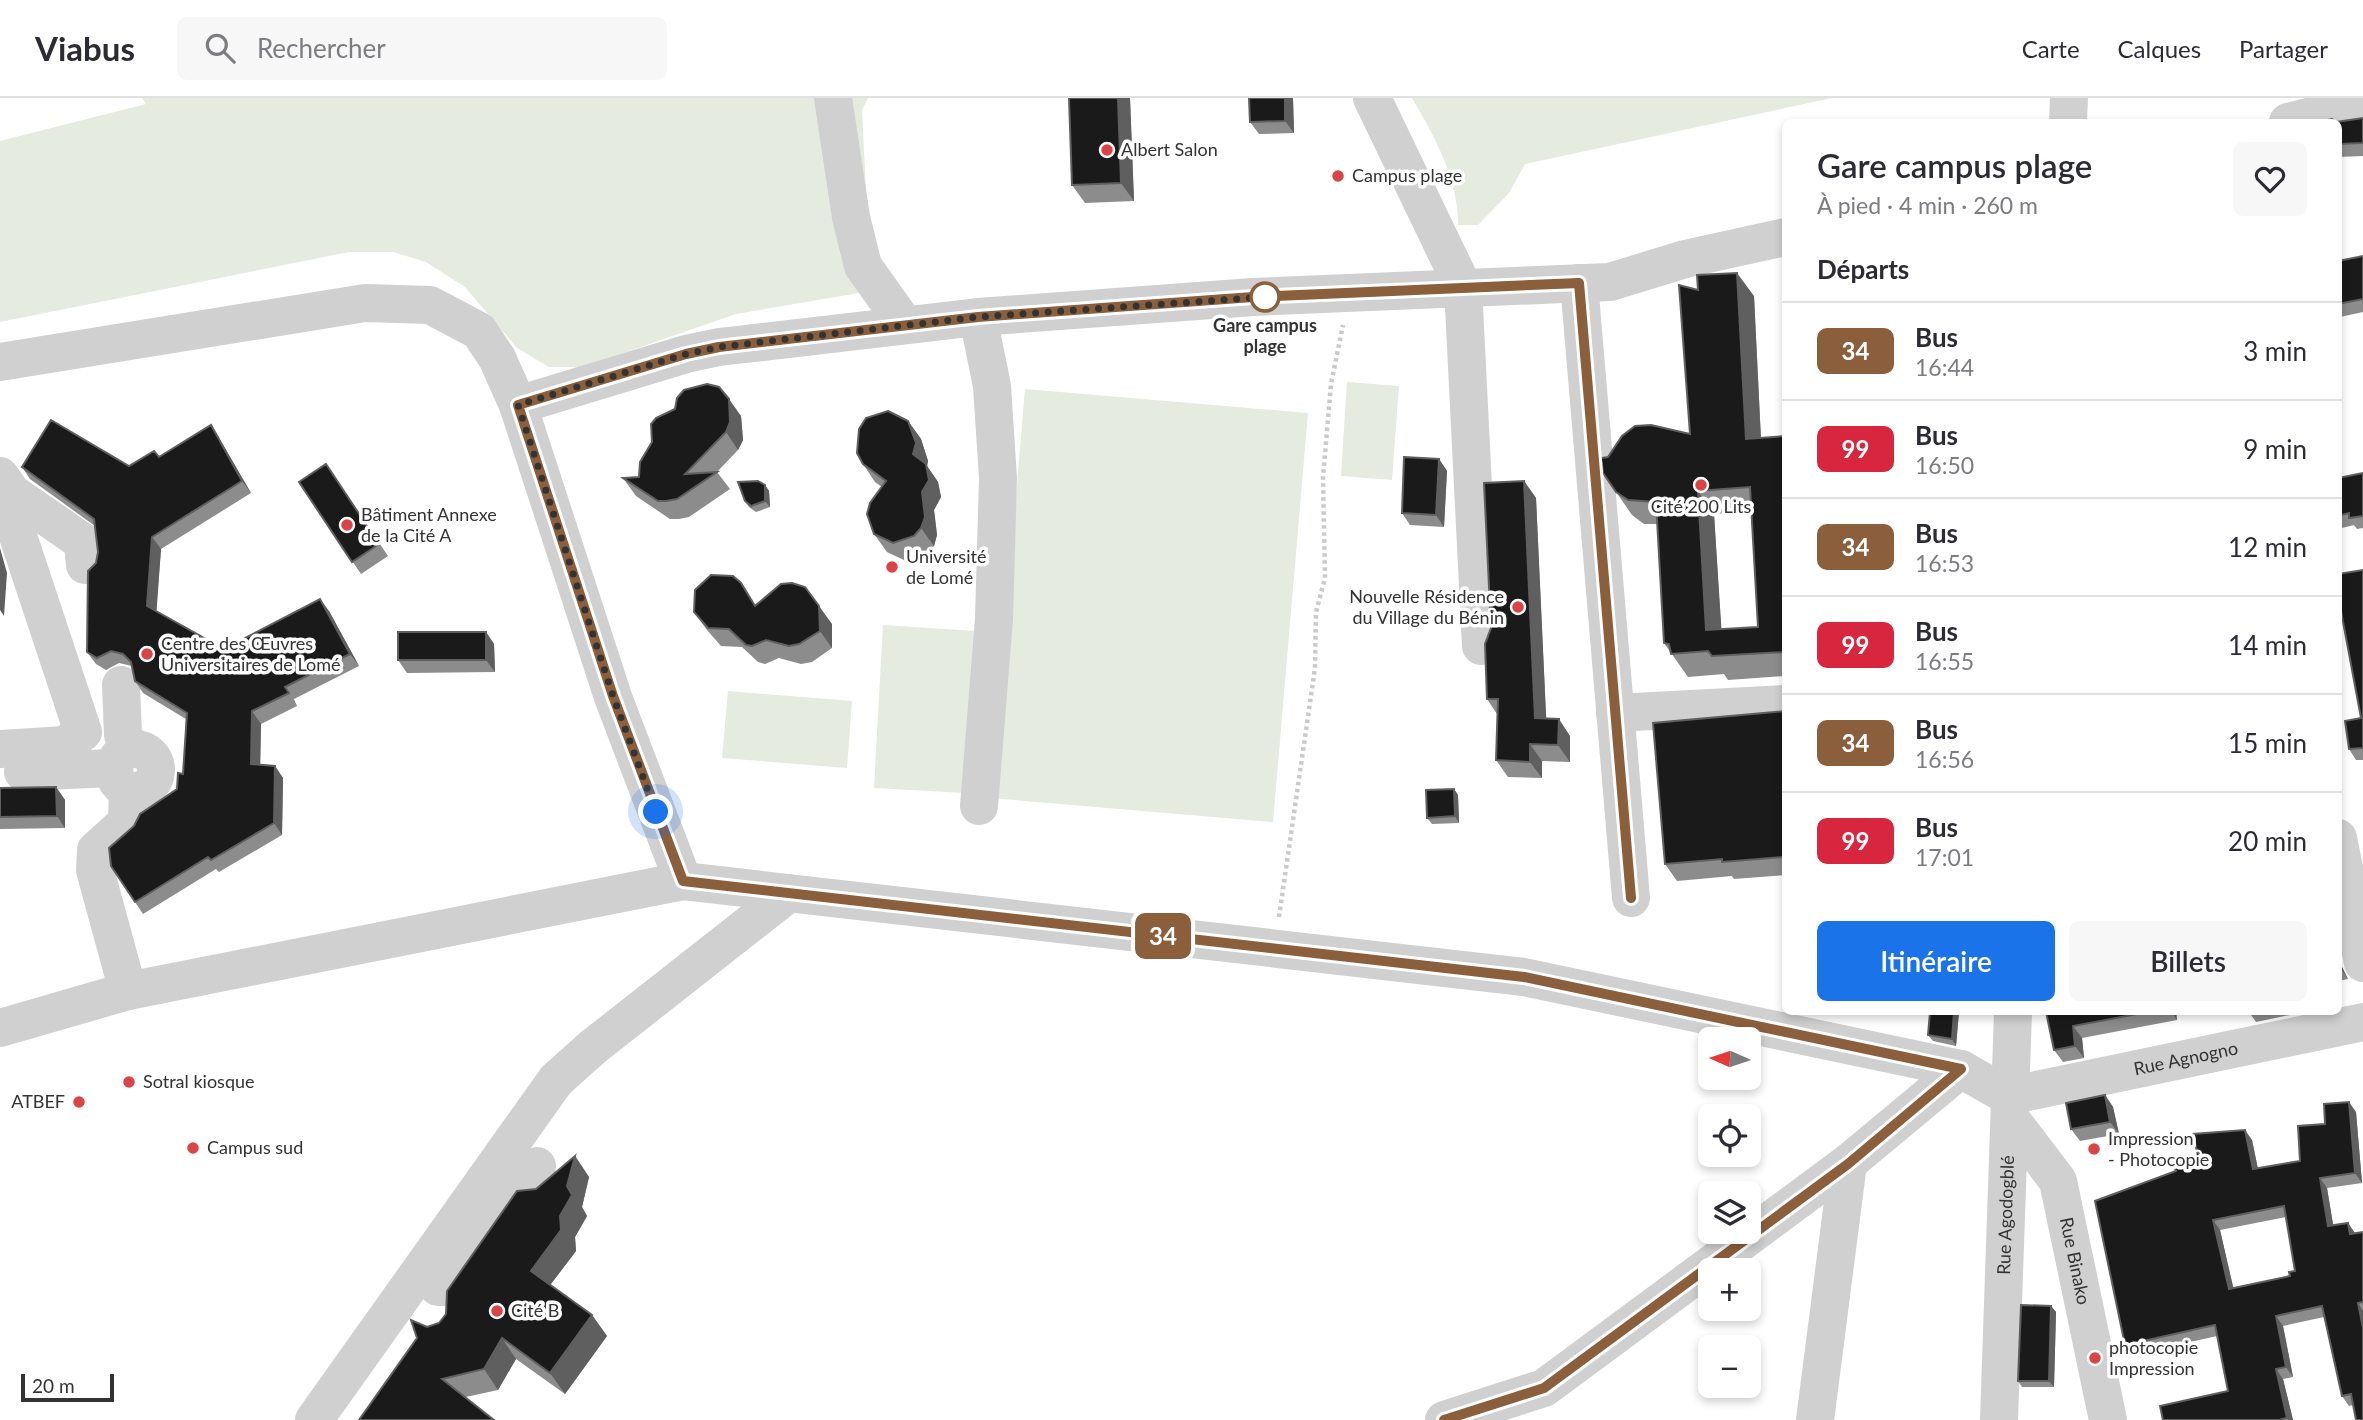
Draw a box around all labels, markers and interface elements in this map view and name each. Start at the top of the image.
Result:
search box [177,17,667,80]
text: Viabus [35,28,135,68]
icon: search [201,29,239,67]
text: Rechercher [257,32,386,64]
text: Carte [2022,34,2080,63]
text: Calques [2118,34,2201,63]
text: Partager [2239,34,2328,63]
place label: Albert Salon [1121,138,1218,160]
marker: Albert Salon [1099,142,1115,158]
button: heart [2233,142,2307,216]
text: Gare campus plage [1817,145,2092,185]
place label: Campus plage [1352,164,1462,186]
marker: Campus plage [1330,168,1346,184]
text: À pied · 4 min · 260 m [1817,191,2038,219]
text: Départs [1817,253,1909,285]
marker: Gare campus plage [1250,282,1280,312]
place label: Gare campus plage [1213,314,1317,357]
text: Bus [1915,321,1958,353]
text: 3 min [2243,335,2307,367]
text: 34 [1842,336,1869,365]
text: 16:44 [1915,353,1974,381]
text: Bus [1915,419,1958,451]
text: 9 min [2243,433,2307,465]
text: 99 [1842,434,1869,463]
text: 16:50 [1915,451,1974,479]
marker: Cité 200 Lits [1693,477,1709,493]
place label: Cité 200 Lits [1651,495,1752,517]
place label: Bâtiment Annexe de la Cité A [361,503,497,546]
marker: Bâtiment Annexe de la Cité A [339,517,355,533]
text: Bus [1915,517,1958,549]
text: 12 min [2228,531,2307,563]
text: 34 [1842,532,1869,561]
place label: Université de Lomé [906,545,986,588]
text: 16:53 [1915,549,1974,577]
marker: Université de Lomé [884,559,900,575]
place label: Nouvelle Résidence du Village du Bénin [1349,585,1504,628]
marker: Nouvelle Résidence du Village du Bénin [1510,599,1526,615]
text: Bus [1915,615,1958,647]
text: 14 min [2228,629,2307,661]
text: 99 [1842,630,1869,659]
place label: Centre des Œuvres Universitaires de Lomé [161,632,341,675]
marker: Centre des Œuvres Universitaires de Lomé [139,646,155,662]
text: 16:55 [1915,647,1974,675]
text: Bus [1915,713,1958,745]
text: 15 min [2228,727,2307,759]
text: 34 [1842,728,1869,757]
text: 16:56 [1915,745,1974,773]
your location [638,794,673,829]
text: Bus [1915,811,1958,843]
text: 20 min [2228,825,2307,857]
text: 99 [1842,826,1869,855]
text: 17:01 [1915,843,1974,871]
line badge: 34 [1132,913,1194,959]
text: 34 [1149,921,1177,950]
button: Itinéraire [1817,921,2055,1001]
button: Billets [2069,921,2307,1001]
north arrow [1698,1027,1760,1090]
map controls [1698,1027,1761,1398]
street label: Rue Agnogno [2132,1036,2240,1080]
place label: Sotral kiosque [143,1070,255,1092]
marker: Sotral kiosque [121,1074,137,1090]
place label: ATBEF [11,1090,65,1112]
marker: ATBEF [71,1094,87,1110]
button: locate [1698,1104,1761,1167]
place label: Impression - Photocopie [2108,1127,2209,1170]
place label: Campus sud [207,1136,303,1158]
marker: Campus sud [185,1140,201,1156]
marker: Impression - Photocopie [2086,1141,2102,1157]
street label: Rue Agodogblé [1992,1155,2018,1275]
button: layers [1698,1181,1761,1244]
street label: Rue Binako [2056,1215,2096,1307]
button: + [1698,1258,1761,1321]
place label: Cité B [511,1299,560,1321]
marker: Cité B [489,1303,505,1319]
button: − [1698,1335,1761,1398]
place label: photocopie Impression [2109,1336,2198,1379]
marker: photocopie Impression [2087,1350,2103,1366]
scale bar [21,1371,114,1403]
text: 20 m [32,1374,75,1397]

